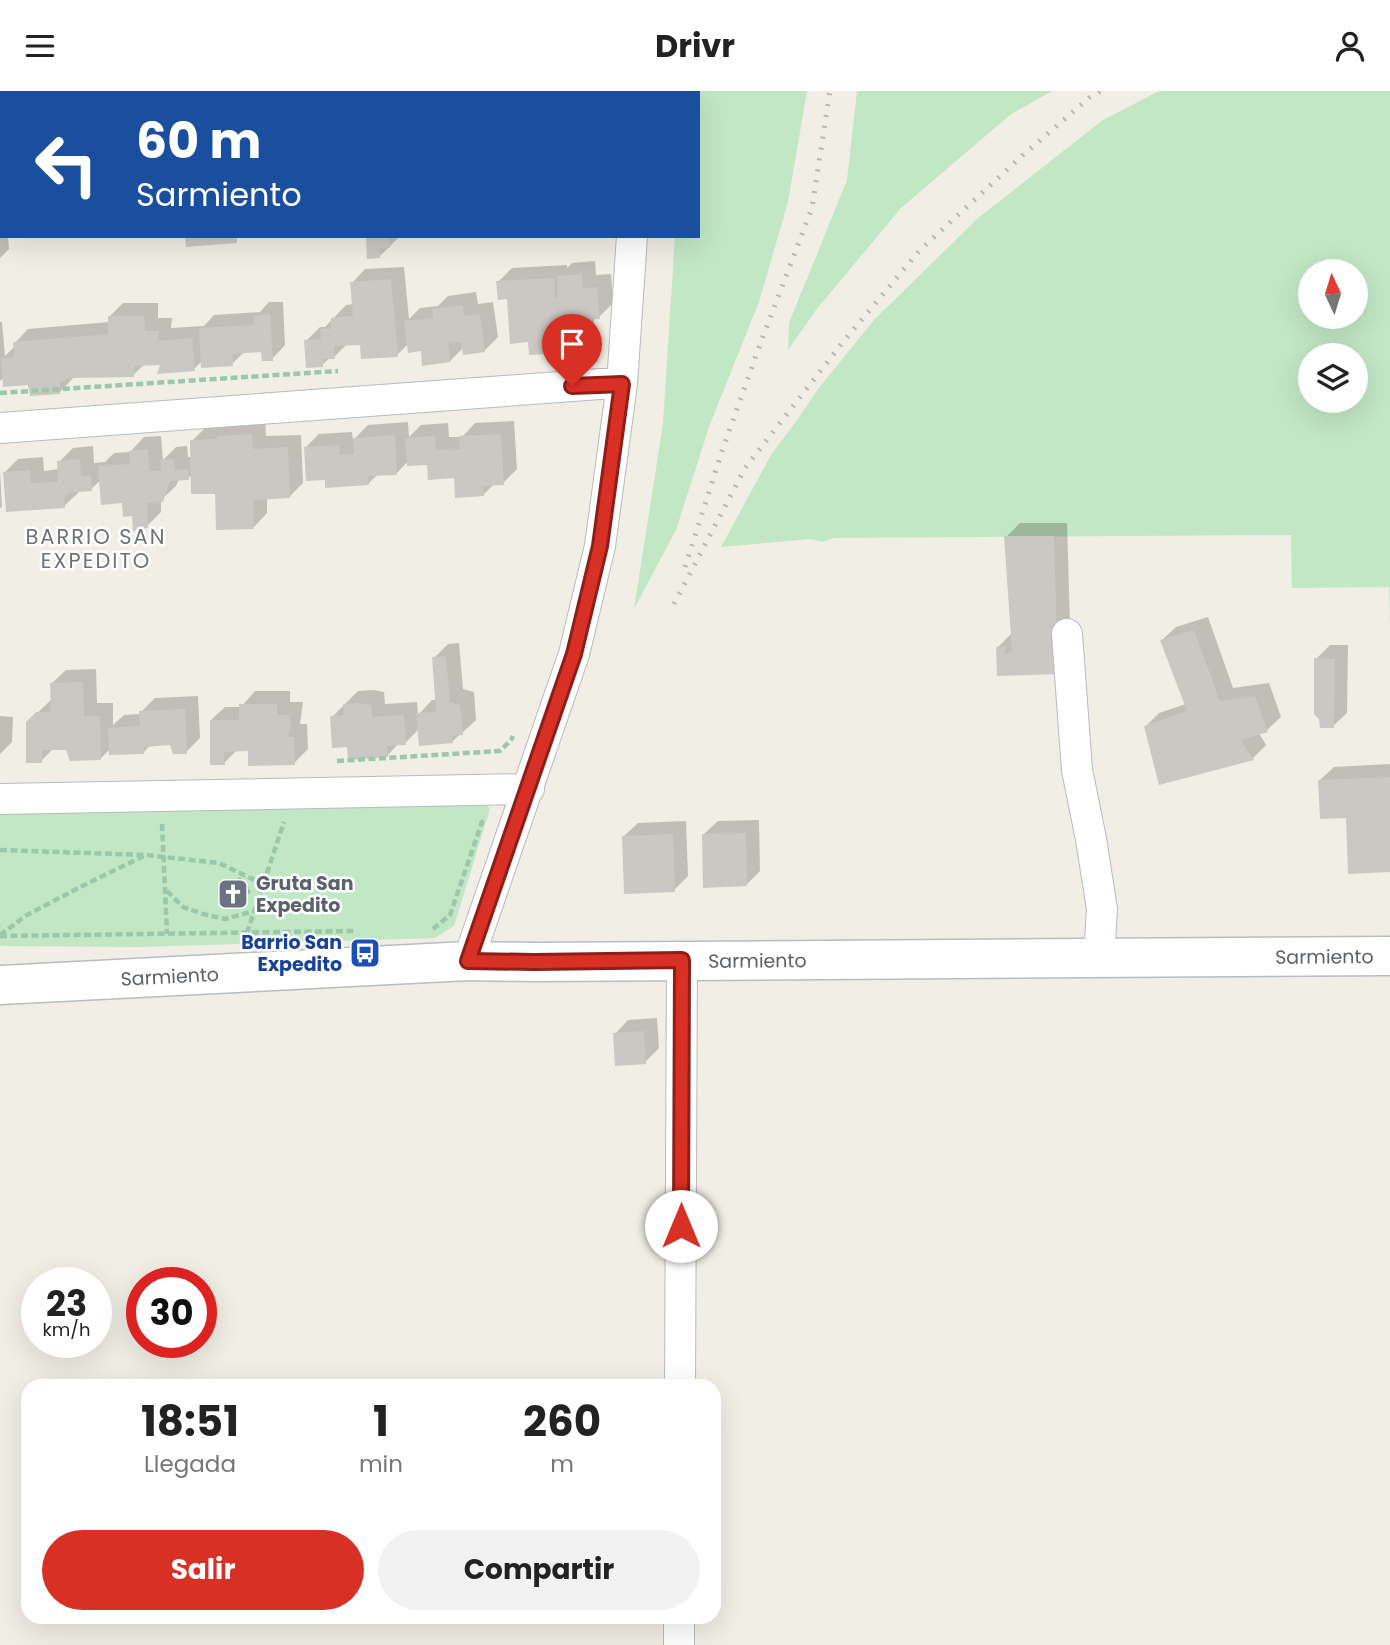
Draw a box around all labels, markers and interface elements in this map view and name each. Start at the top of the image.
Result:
text: Drivr [655,23,735,68]
icon: menu [21,27,59,65]
icon: person [1331,27,1369,65]
text: 60 m [136,107,261,175]
icon: left [21,119,112,210]
text: Sarmiento [136,172,302,217]
north arrow [1298,259,1368,329]
map controls [1298,259,1368,413]
pin [542,314,602,386]
icon: arrive [553,325,591,363]
button: layers [1298,343,1368,413]
district label: BARRIO SAN EXPEDITO [25,522,167,575]
place label: Gruta San Expedito [256,870,353,919]
church icon: Gruta San Expedito [216,877,250,911]
place label: Barrio San Expedito [241,929,342,978]
bus stop icon: Barrio San Expedito [348,936,382,970]
street label: Sarmiento [1275,943,1374,971]
street label: Sarmiento [708,947,807,975]
street label: Sarmiento [120,961,220,993]
position arrow [644,1189,718,1263]
speed limit sign: 30 [126,1267,217,1358]
text: 23 [46,1279,87,1328]
text: km/h [43,1317,90,1342]
text: 18:51 [141,1392,239,1451]
text: 1 [373,1392,389,1451]
text: 260 [523,1392,601,1451]
text: Llegada [144,1448,236,1480]
text: min [359,1448,403,1480]
text: m [550,1448,574,1480]
button: Salir [42,1530,364,1610]
button: Compartir [378,1530,700,1610]

